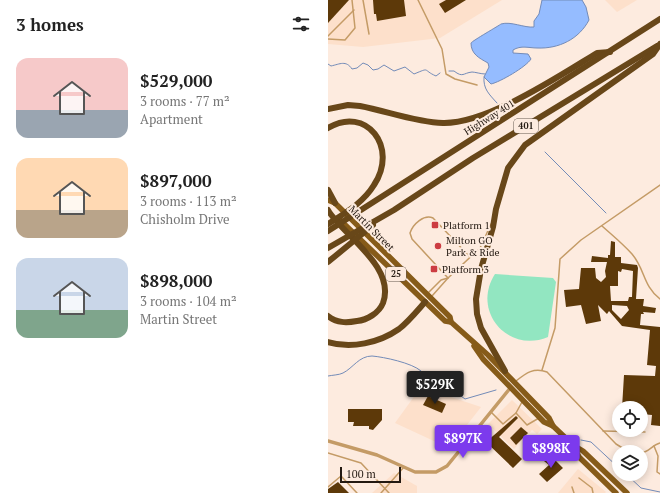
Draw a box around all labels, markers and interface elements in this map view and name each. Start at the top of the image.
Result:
text: 3 homes [16,13,84,36]
icon: filters [290,13,312,35]
text: $529,000 [140,69,212,92]
icon: home [48,74,96,122]
text: 3 rooms · 77 m² [140,92,230,110]
street label: Highway 401 [462,97,517,138]
text: Apartment [140,110,203,128]
road number: 401 [514,119,538,133]
text: $897,000 [140,169,212,192]
icon: home [48,174,96,222]
text: 3 rooms · 113 m² [140,192,237,210]
street label: Martin Street [346,203,397,254]
text: Chisholm Drive [140,210,230,228]
place label: Platform 1 [443,219,490,232]
marker: Platform 1 [430,220,440,230]
place label: Milton GO Park & Ride [446,234,500,259]
marker: Milton GO Park & Ride [433,241,443,251]
place label: Platform 3 [442,263,489,276]
marker: Platform 3 [429,264,439,274]
road number: 25 [386,267,406,281]
text: $898,000 [140,269,212,292]
icon: home [48,274,96,322]
text: 3 rooms · 104 m² [140,292,237,310]
text: Martin Street [140,310,217,328]
pin: $529K [407,371,463,405]
text: $529K [416,375,454,393]
map controls [612,401,648,481]
button: locate [612,401,648,437]
pin: $897K [435,425,491,459]
text: $897K [444,429,482,447]
pin: $898K [523,435,579,469]
text: $898K [532,439,570,457]
button: layers [612,445,648,481]
scale bar [340,465,401,484]
text: 100 m [346,467,376,481]

